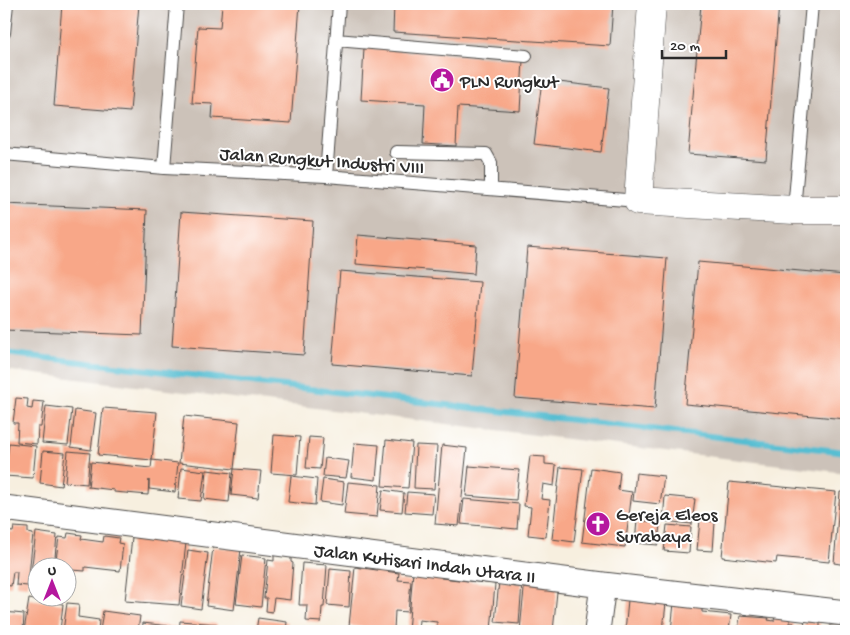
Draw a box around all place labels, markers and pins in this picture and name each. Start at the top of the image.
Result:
public building icon: PLN Rungkut [429,67,455,93]
place label: PLN Rungkut [459,72,560,95]
place label: Gereja Eleos Surabaya [616,505,719,550]
church icon: Gereja Eleos Surabaya [585,511,611,537]

